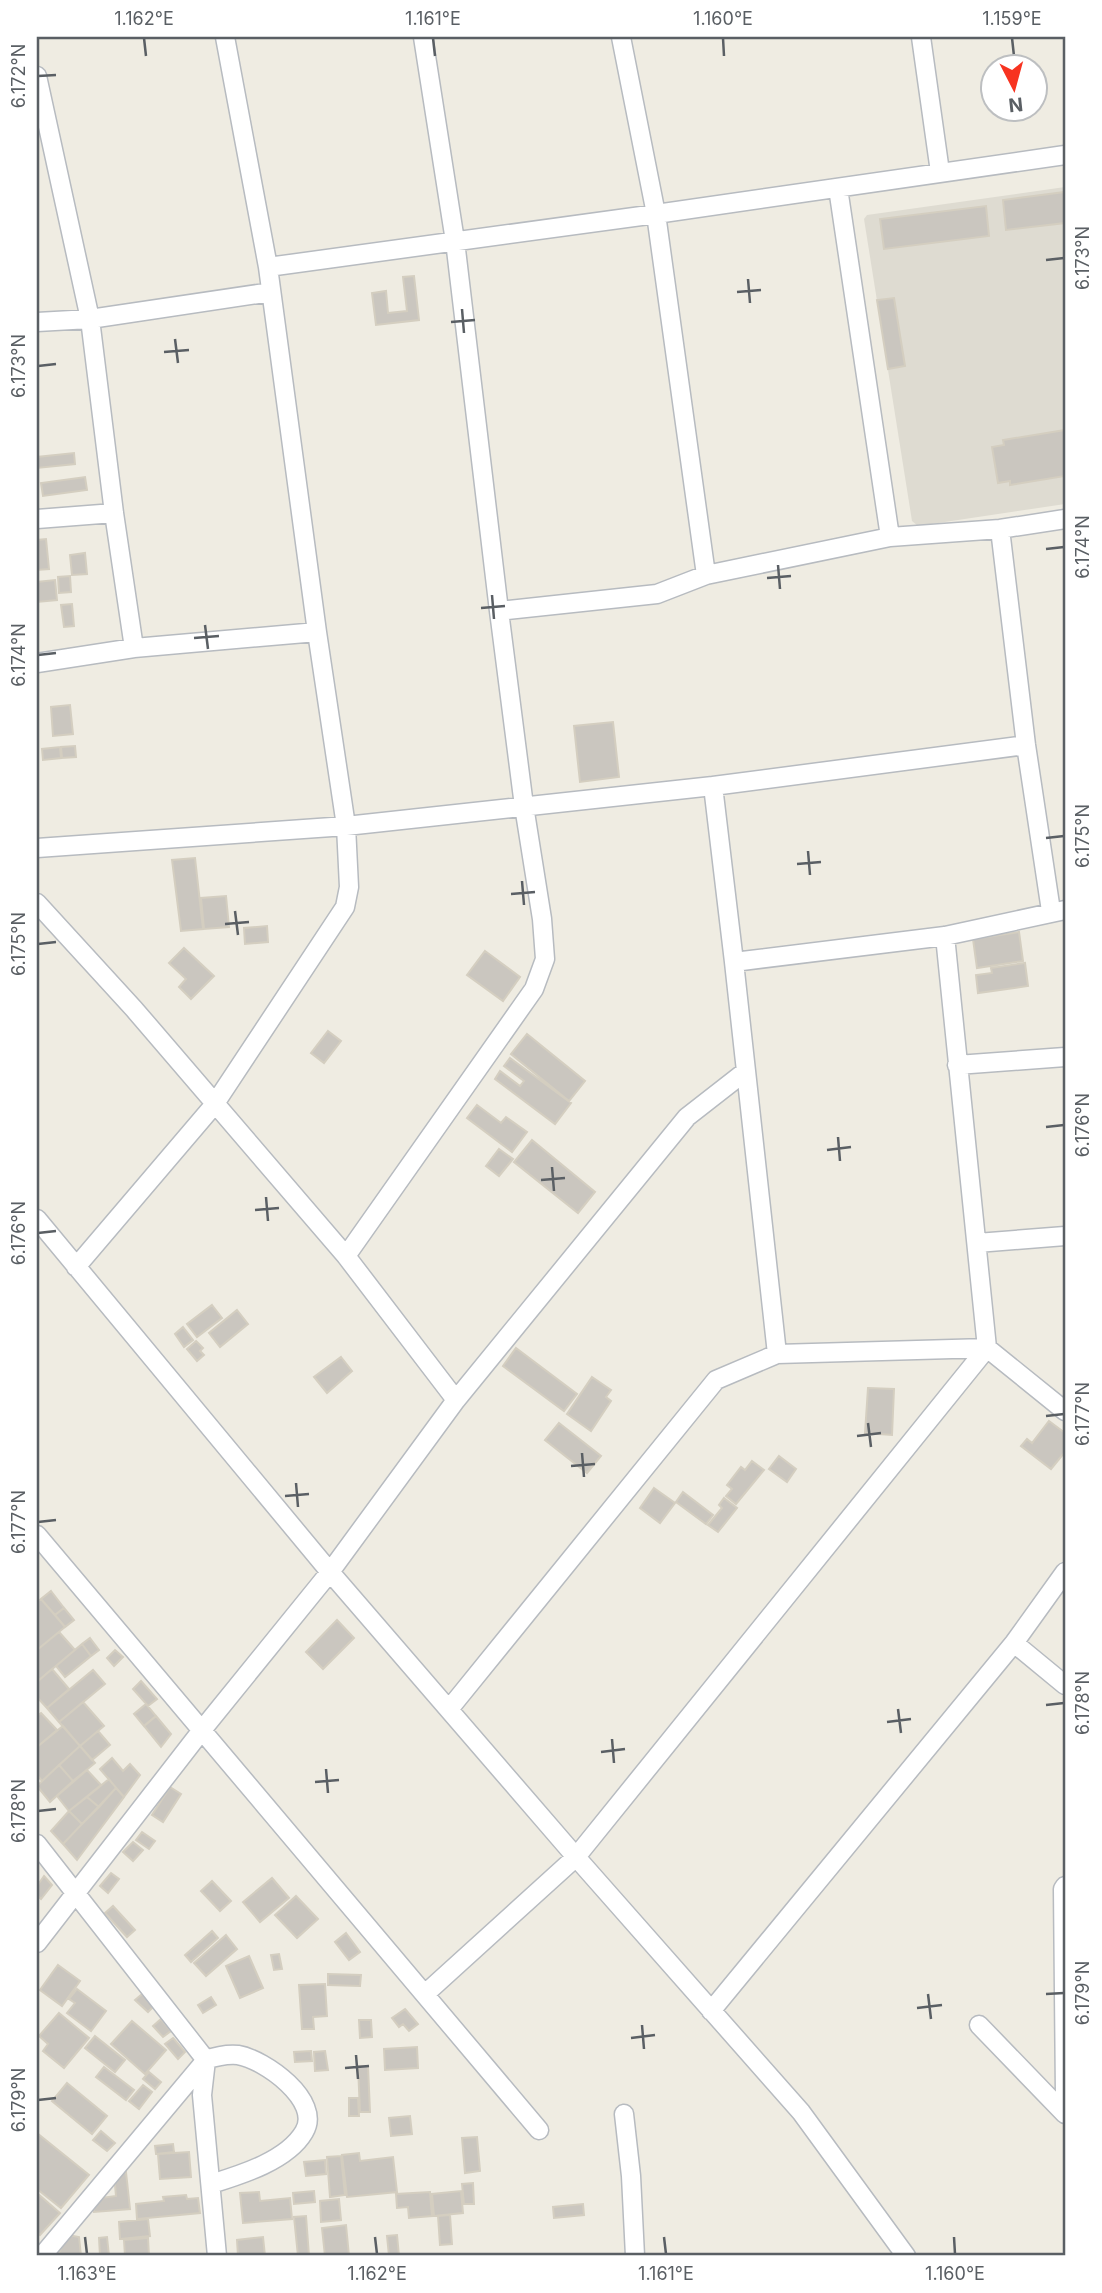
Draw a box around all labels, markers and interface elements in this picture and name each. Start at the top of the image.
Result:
text: 1.162°E [114,8,174,29]
text: 1.161°E [405,8,461,29]
text: 1.160°E [693,8,753,29]
text: 1.159°E [982,8,1042,29]
text: 6.172°N [8,44,29,108]
north arrow [979,52,1050,122]
text: N [1007,92,1024,117]
text: 6.173°N [1072,226,1093,290]
text: 6.173°N [8,334,29,398]
text: 6.174°N [1072,515,1093,579]
text: 6.174°N [8,623,29,687]
text: 6.175°N [1072,804,1093,868]
text: 6.175°N [8,912,29,976]
text: 6.176°N [1072,1093,1093,1157]
text: 6.176°N [8,1201,29,1265]
text: 6.177°N [1072,1382,1093,1446]
text: 6.177°N [8,1490,29,1554]
text: 6.178°N [1072,1671,1093,1735]
text: 6.178°N [8,1779,29,1843]
text: 6.179°N [1072,1961,1093,2025]
text: 6.179°N [8,2068,29,2132]
text: 1.163°E [57,2263,117,2284]
text: 1.162°E [347,2263,407,2284]
text: 1.161°E [638,2263,694,2284]
text: 1.160°E [925,2263,985,2284]

